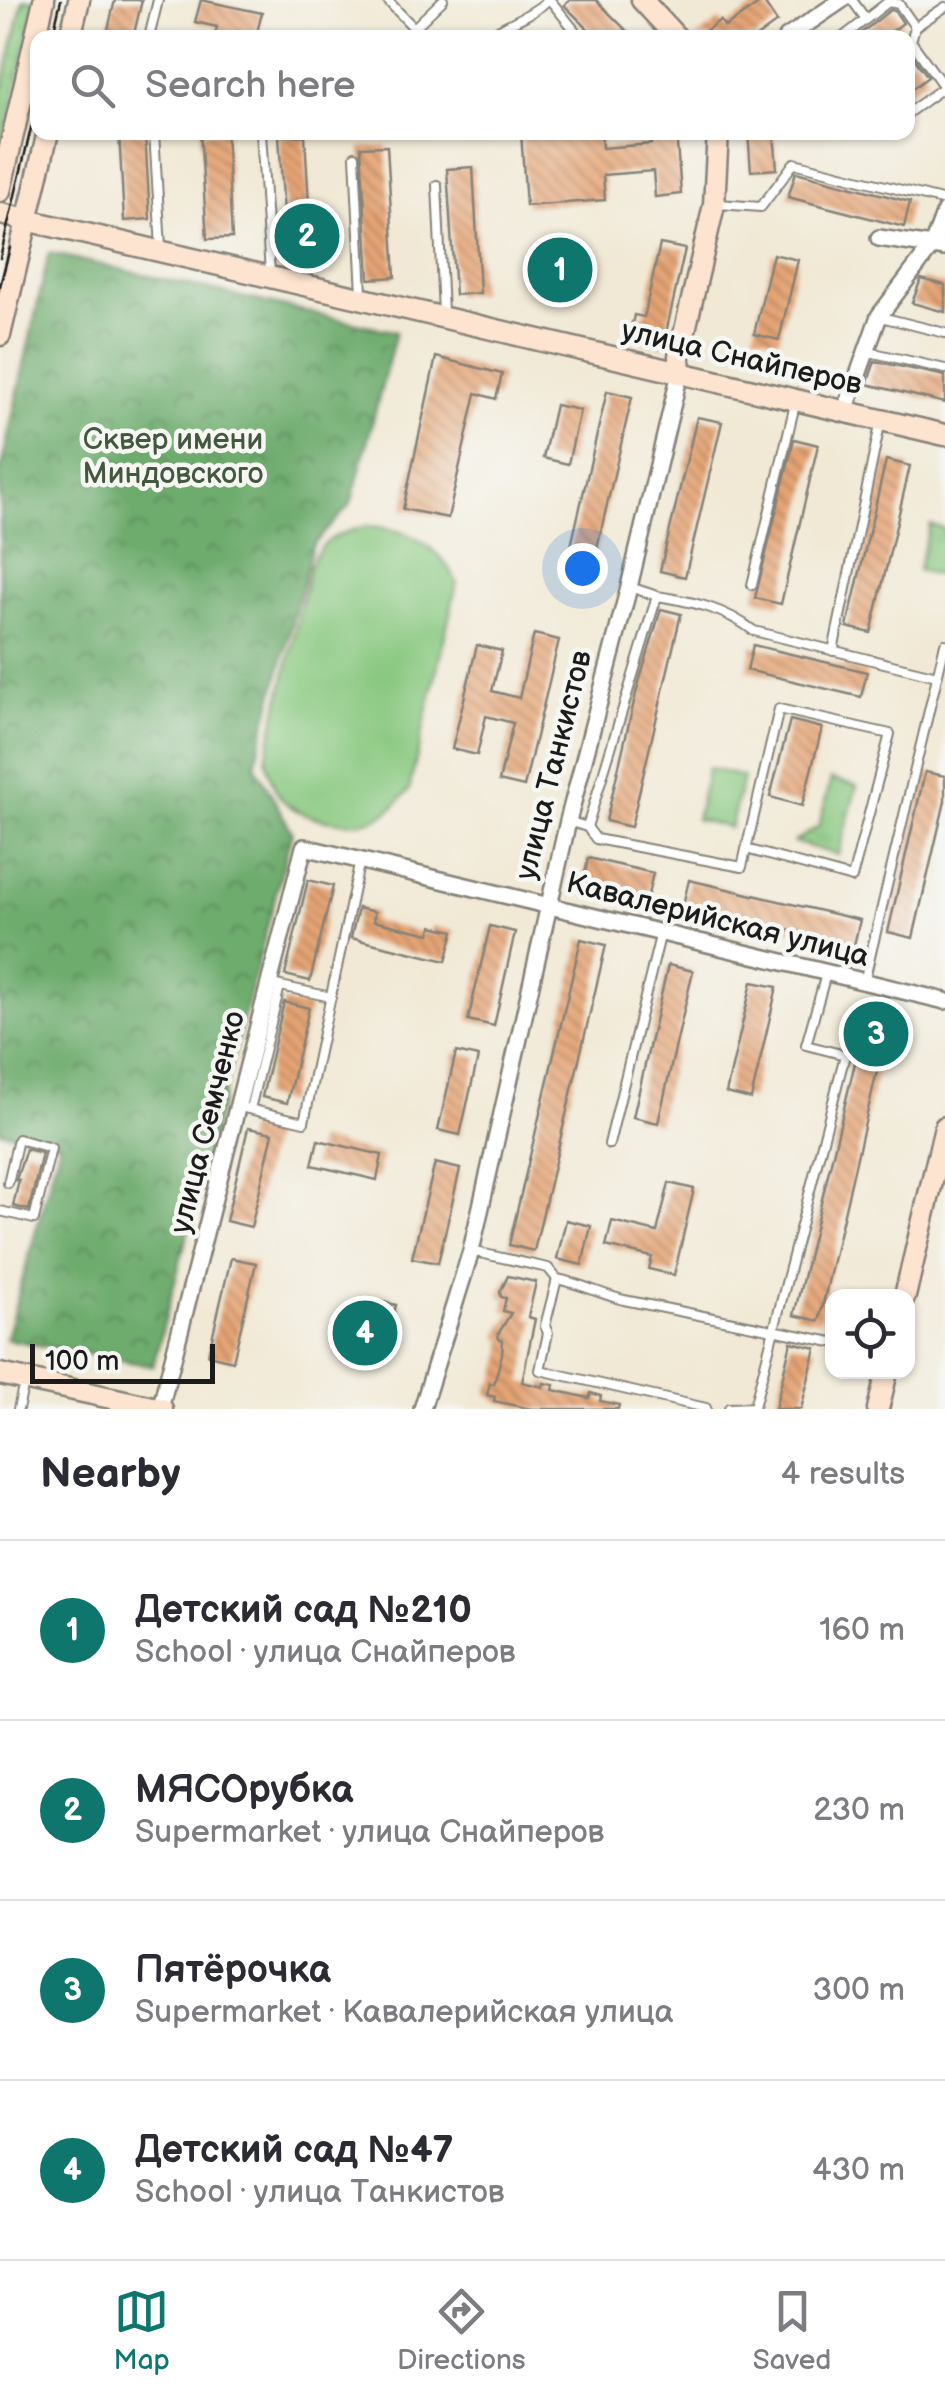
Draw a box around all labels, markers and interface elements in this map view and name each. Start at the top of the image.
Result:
search box [30,30,915,140]
icon: search [65,58,120,113]
text: Search here [145,63,356,108]
pin: 2 [274,198,340,274]
pin: 1 [528,232,592,308]
street label: улица Снайперов [618,313,866,403]
park label: Сквер имени Миндовского [83,422,263,492]
your location [557,543,608,594]
street label: улица Танкистов [508,646,600,884]
street label: Кавалерийская улица [563,865,873,975]
pin: 3 [844,996,908,1072]
street label: улица Семченко [163,1007,253,1237]
map controls [825,1289,915,1379]
button: locate [825,1289,915,1379]
pin: 4 [332,1296,398,1370]
scale bar [30,1339,215,1384]
text: 100 m [45,1345,119,1378]
text: Nearby [40,1449,180,1500]
text: 4 results [781,1455,905,1494]
text: Детский сад №210 [135,1588,472,1633]
text: 1 [66,1611,79,1650]
text: 160 m [819,1611,905,1650]
text: School · улица Снайперов [135,1633,515,1672]
text: МЯСОрубка [135,1768,353,1813]
text: 2 [63,1791,82,1830]
text: 230 m [813,1791,905,1830]
text: Supermarket · улица Снайперов [135,1813,604,1852]
text: Пятёрочка [135,1948,331,1993]
text: 3 [63,1971,82,2010]
text: 300 m [813,1971,905,2010]
text: Supermarket · Кавалерийская улица [135,1993,674,2032]
text: Детский сад №47 [135,2128,454,2173]
text: 4 [63,2151,82,2190]
text: 430 m [812,2151,905,2190]
text: School · улица Танкистов [135,2173,505,2212]
tab: Map [114,2284,170,2377]
tab: Directions [397,2284,526,2377]
tab: Saved [753,2284,831,2377]

